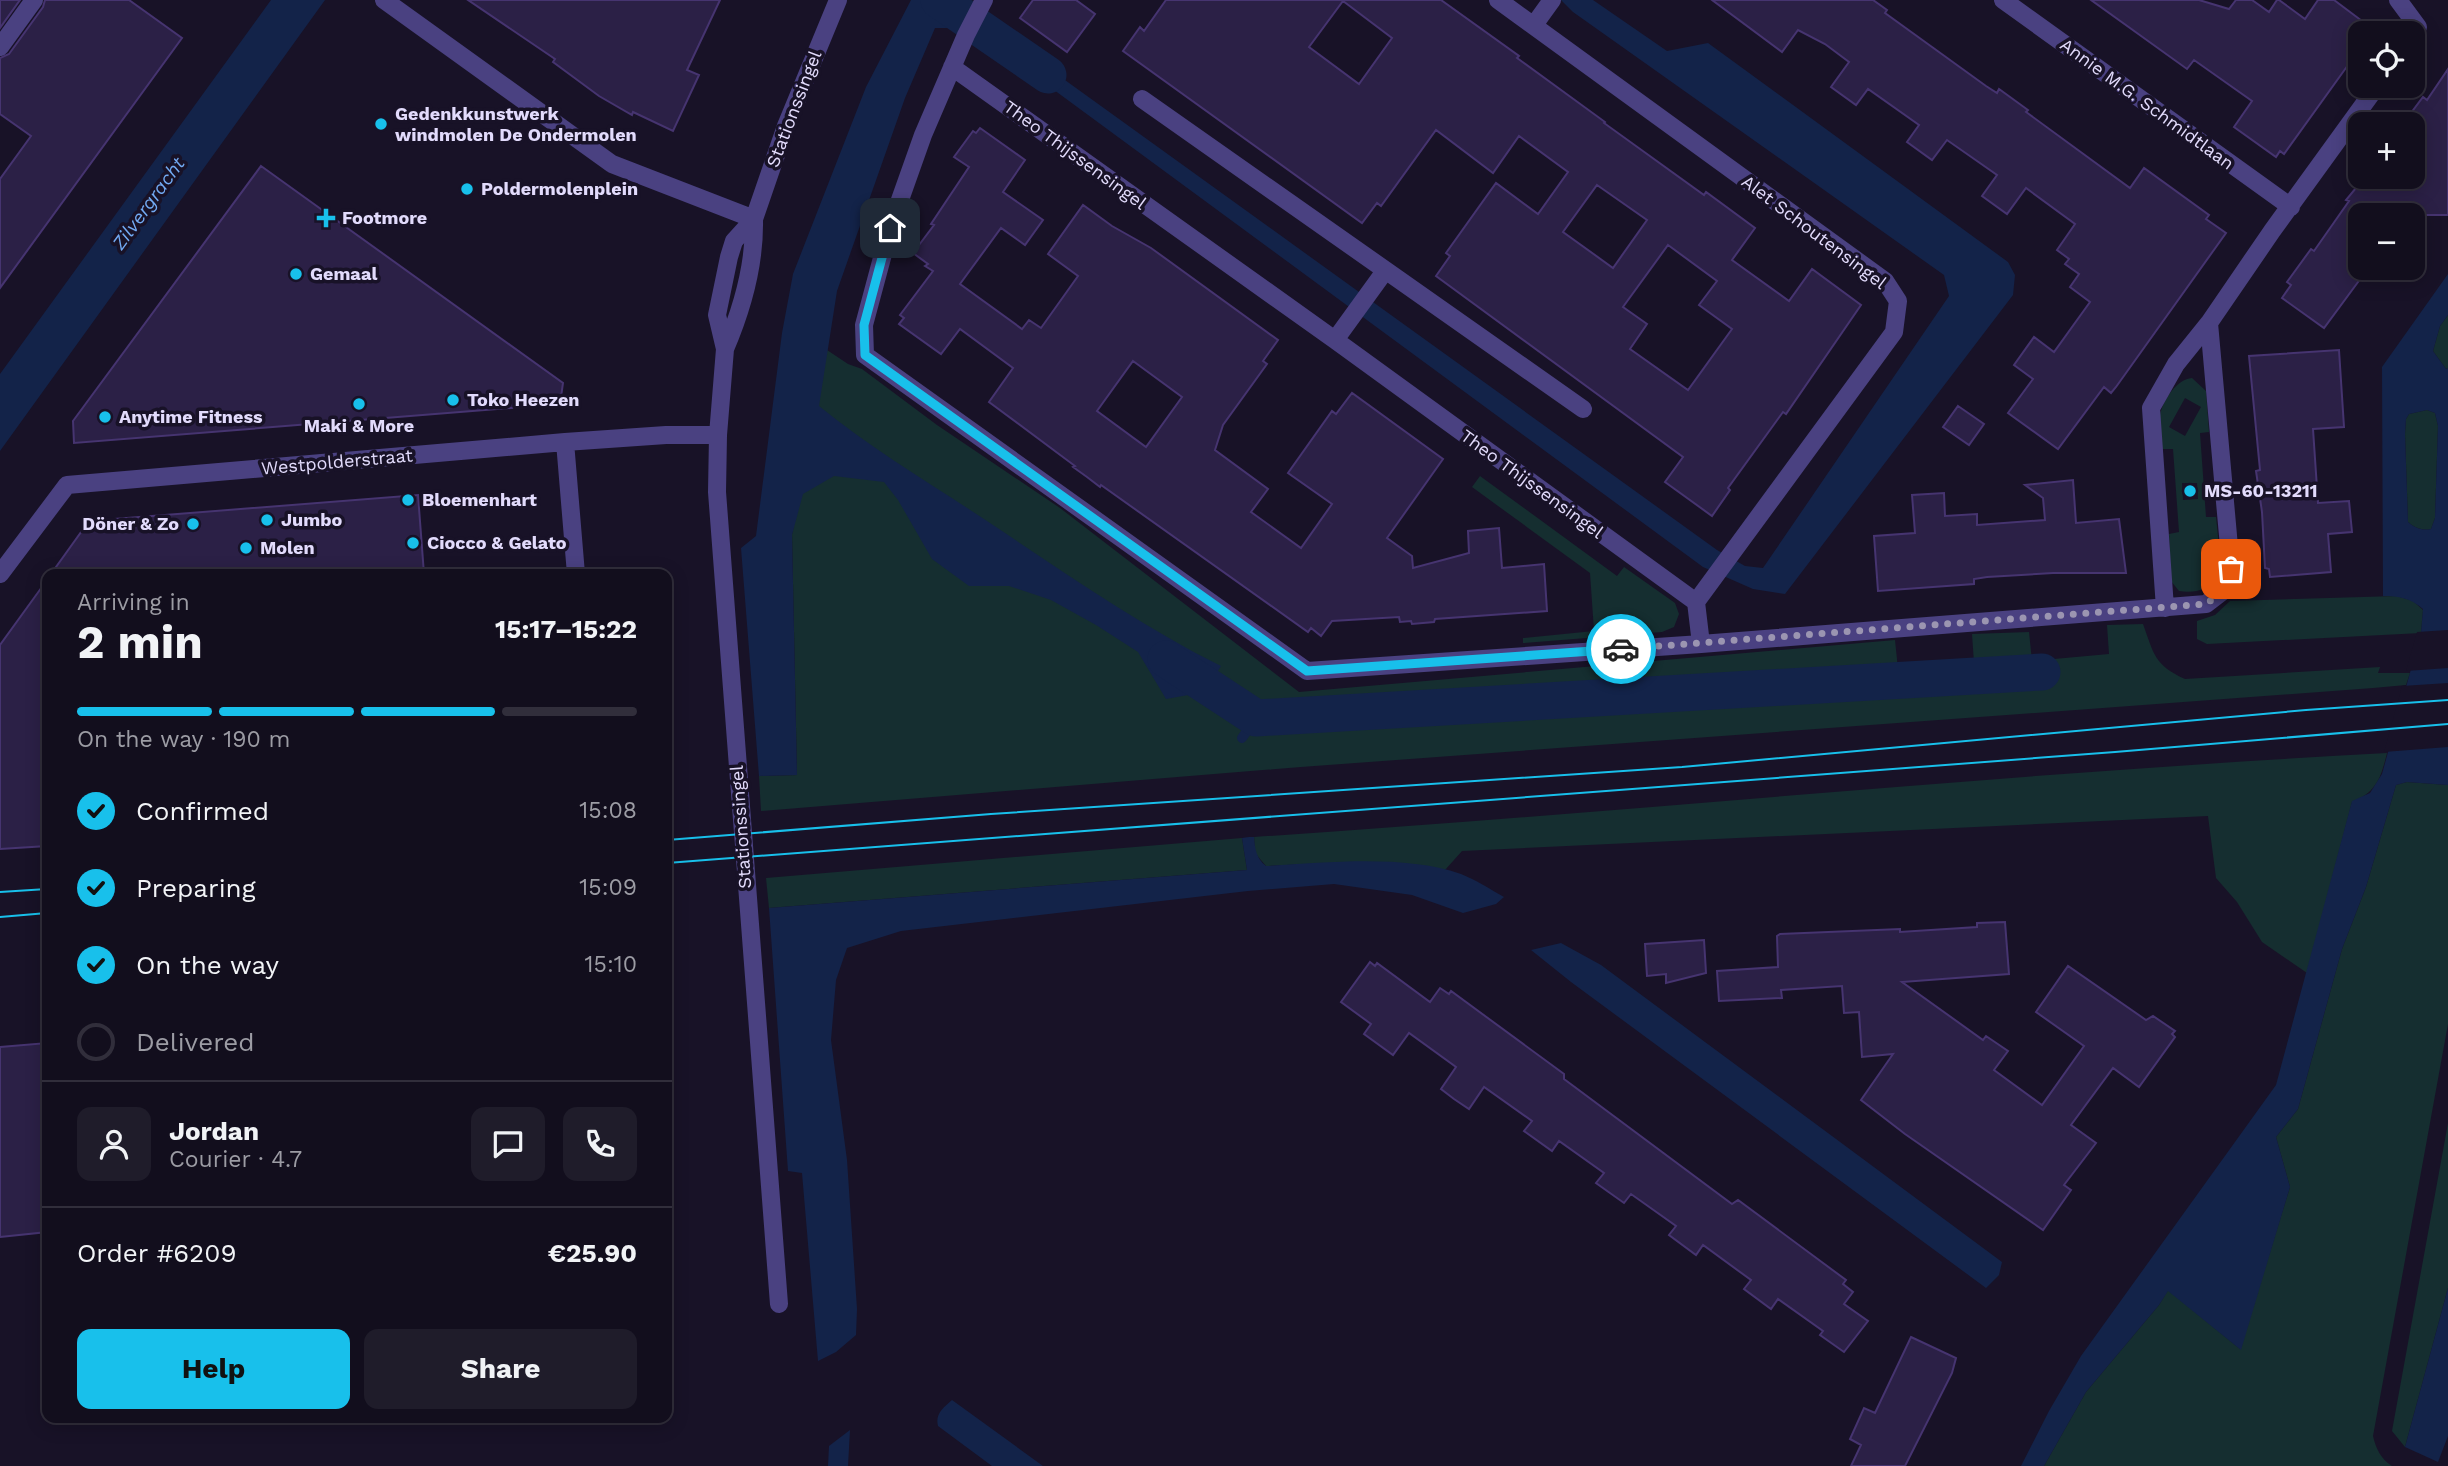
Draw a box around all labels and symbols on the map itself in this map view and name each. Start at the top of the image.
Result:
street label: Annie M.G. Schmidtlaan [2056,34,2238,174]
street label: Stationssingel [762,47,826,170]
street label: Theo Thijssensingel [1000,96,1151,214]
place label: Gedenkkunstwerk windmolen De Ondermolen [395,103,637,145]
marker: Gedenkkunstwerk windmolen De Ondermolen [373,116,389,132]
water label: Zilvergracht [107,152,190,255]
street label: Alet Schoutensingel [1738,170,1891,293]
place label: Poldermolenplein [481,178,638,199]
marker: Poldermolenplein [459,181,475,197]
pin [860,198,920,258]
place label: Footmore [342,207,427,228]
marker: Footmore [316,208,336,228]
place label: Gemaal [310,263,378,284]
marker: Gemaal [288,266,304,282]
place label: Toko Heezen [467,389,579,410]
marker: Toko Heezen [445,392,461,408]
marker: Maki & More [351,396,367,412]
place label: Anytime Fitness [119,406,263,427]
marker: Anytime Fitness [97,409,113,425]
place label: Maki & More [304,415,414,436]
street label: Theo Thijssensingel [1457,425,1608,543]
street label: Westpolderstraat [260,444,414,479]
place label: MS-60-13211 [2204,480,2318,501]
marker: MS-60-13211 [2182,483,2198,499]
place label: Bloemenhart [422,489,537,510]
marker: Bloemenhart [400,492,416,508]
place label: Jumbo [281,509,342,530]
marker: Jumbo [259,512,275,528]
place label: Döner & Zo [82,513,179,534]
marker: Döner & Zo [185,516,201,532]
place label: Ciocco & Gelato [427,532,567,553]
marker: Ciocco & Gelato [405,535,421,551]
place label: Molen [260,537,315,558]
pin [2201,539,2261,599]
marker: Molen [238,540,254,556]
courier [1586,614,1656,684]
street label: Stationssingel [726,764,755,889]

